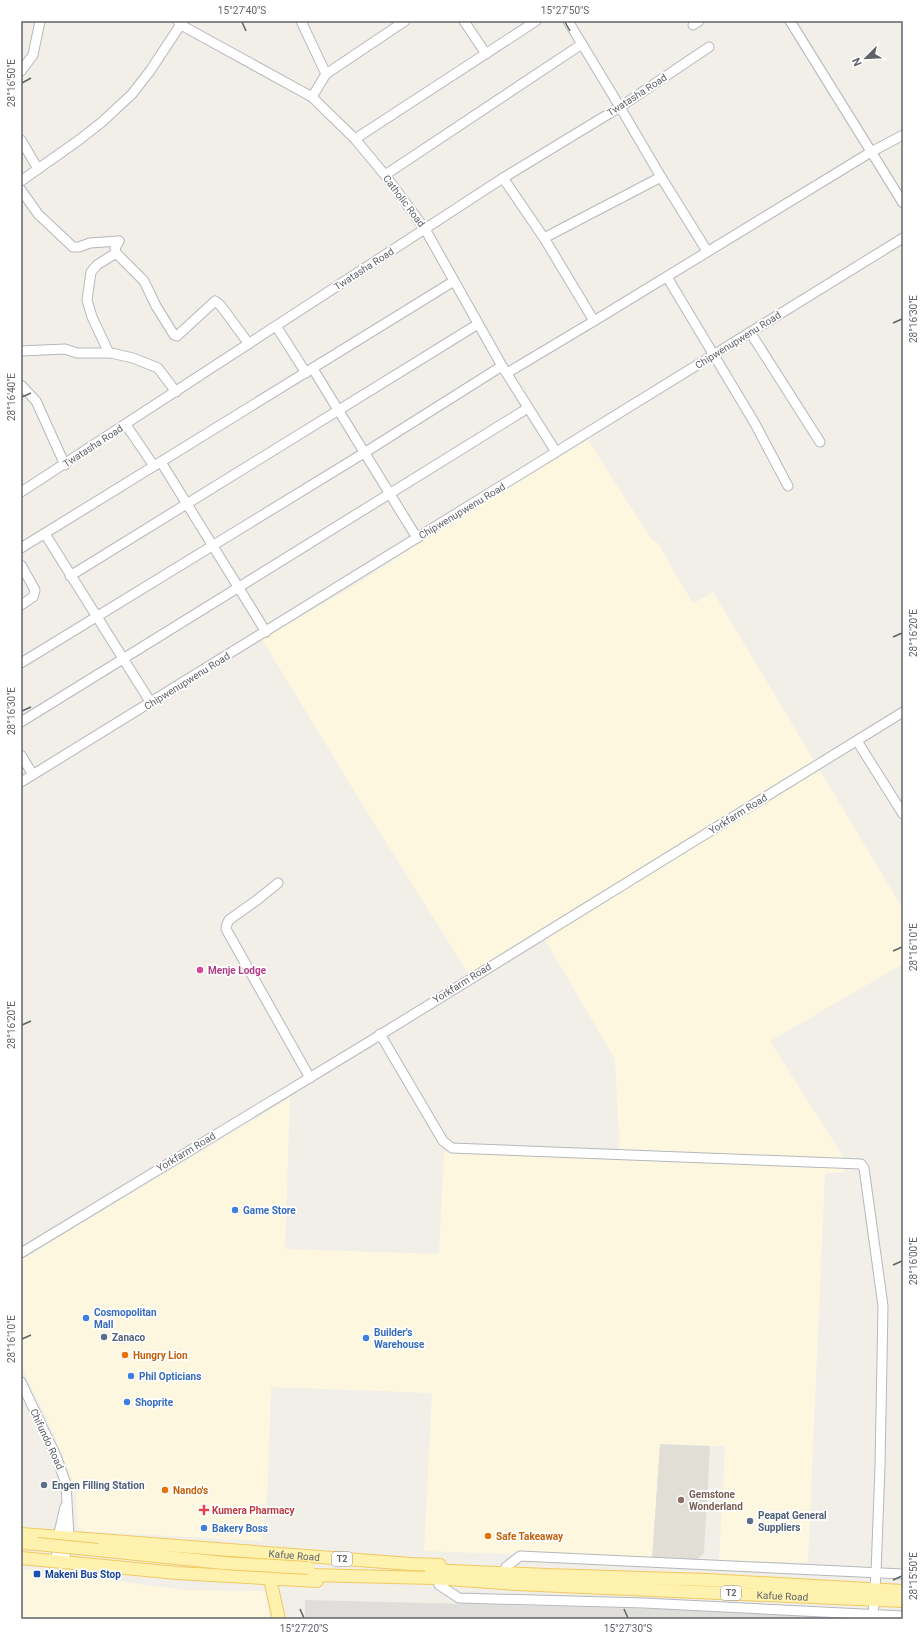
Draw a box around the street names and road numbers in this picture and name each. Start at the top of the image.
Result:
street label: Twatasha Road [605,72,669,118]
street label: Catholic Road [381,173,427,229]
street label: Twatasha Road [332,246,396,292]
street label: Chipwenupwenu Road [693,309,783,371]
street label: Twatasha Road [61,423,125,469]
street label: Chipwenupwenu Road [417,481,507,541]
street label: Chipwenupwenu Road [142,650,232,712]
street label: Yorkfarm Road [707,792,769,836]
street label: Yorkfarm Road [431,961,493,1005]
street label: Yorkfarm Road [155,1130,217,1174]
street label: Chifundo Road [28,1407,66,1471]
street label: Kafue Road [268,1548,320,1562]
road number: T2 [332,1552,352,1566]
road number: T2 [721,1586,741,1600]
street label: Kafue Road [757,1589,808,1602]

